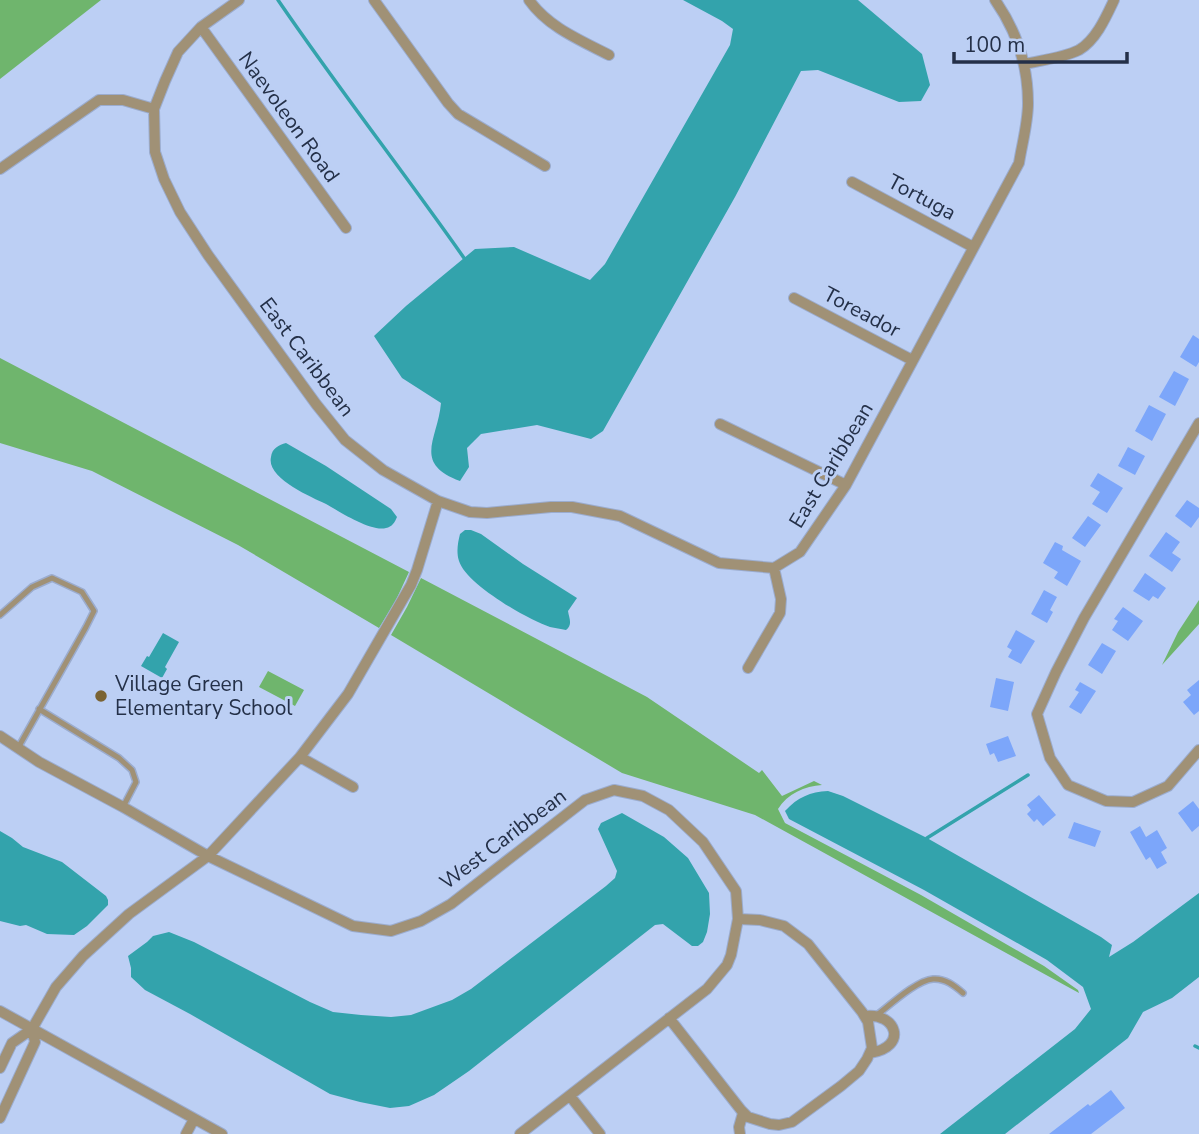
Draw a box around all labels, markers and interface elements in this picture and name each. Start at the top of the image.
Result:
scale bar [954,21,1127,65]
text: 100 m [964,31,1025,59]
street label: Naevoleon Road [232,46,346,188]
street label: Tortuga [883,167,961,227]
street label: Toreador [818,280,906,344]
street label: East Caribbean [253,292,361,422]
street label: East Caribbean [782,397,880,533]
place label: Village Green Elementary School [114,670,293,722]
marker: Village Green Elementary School [93,688,109,704]
street label: West Caribbean [434,782,572,896]

